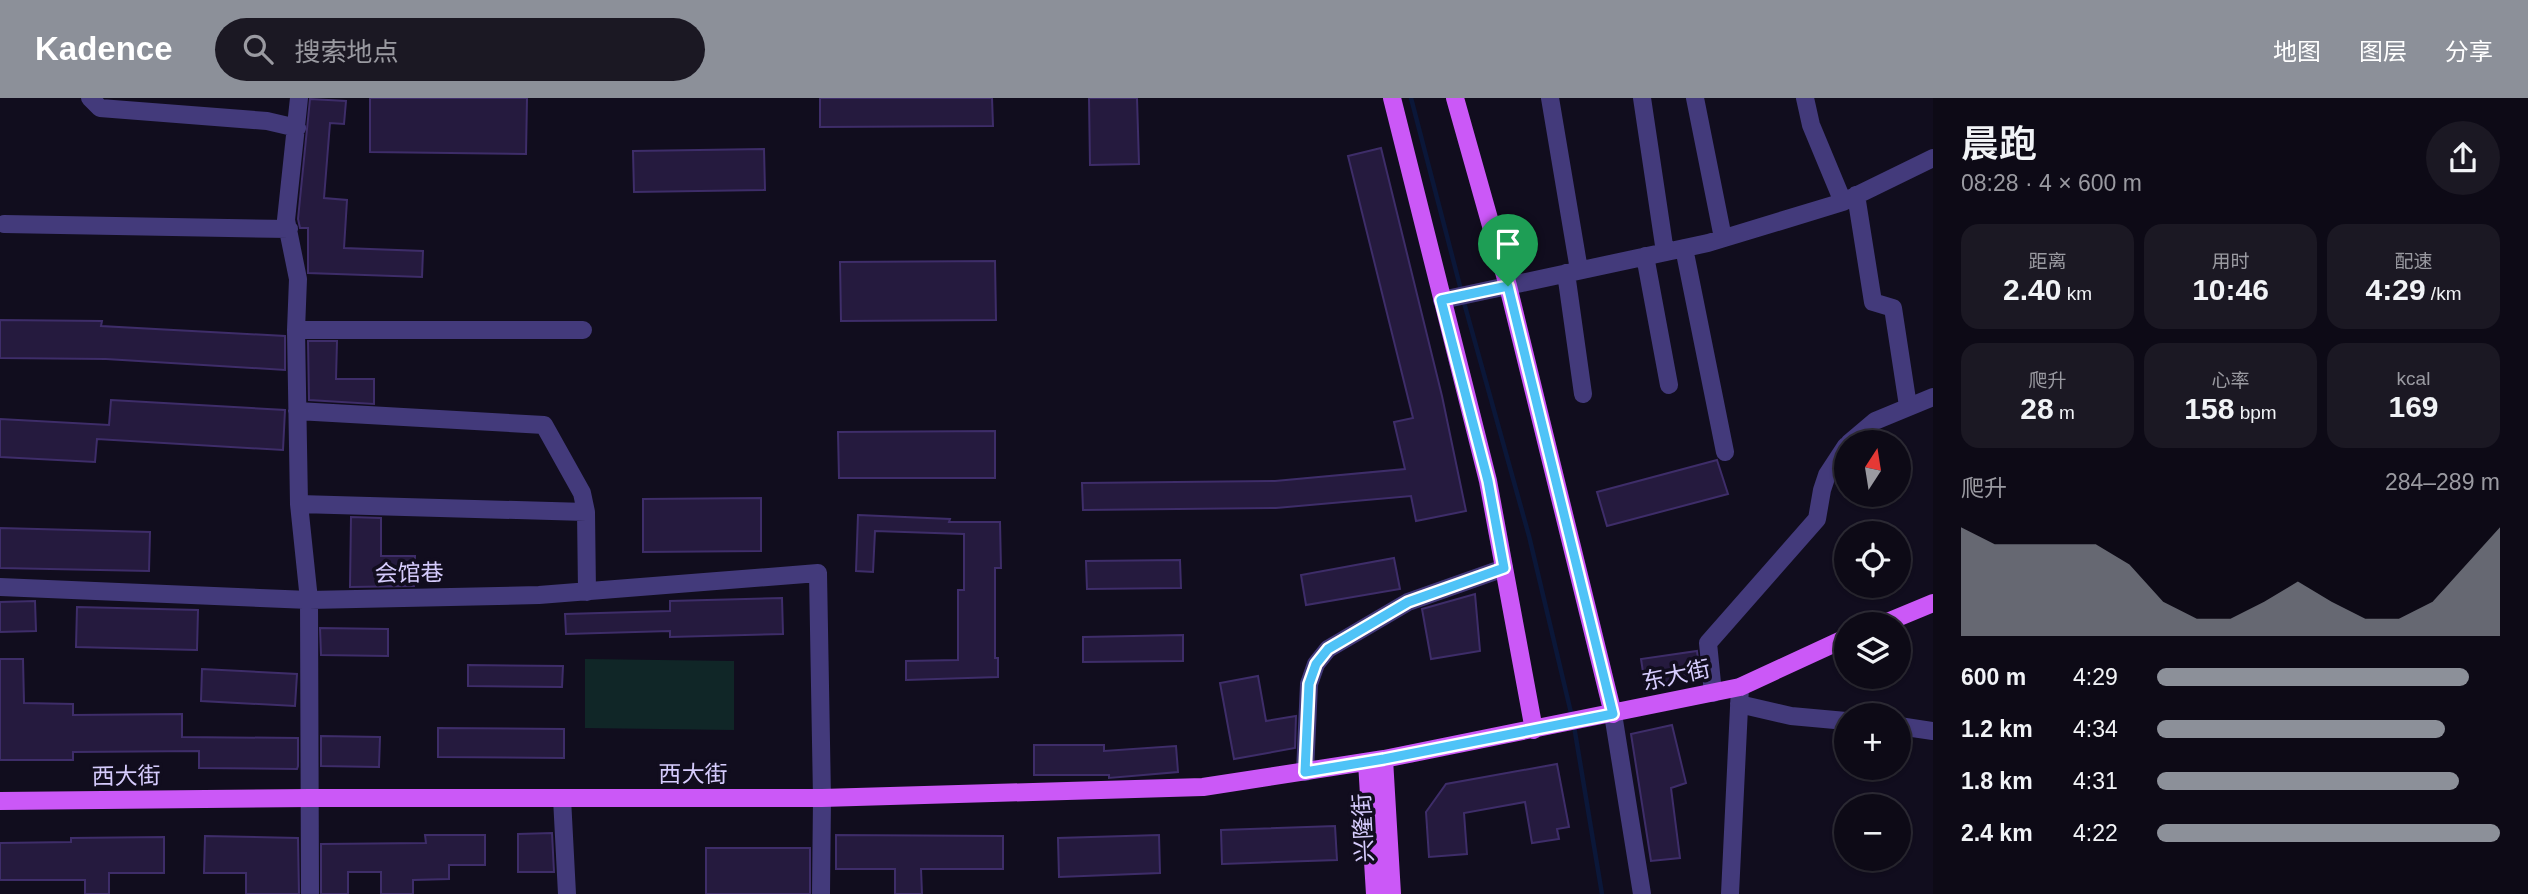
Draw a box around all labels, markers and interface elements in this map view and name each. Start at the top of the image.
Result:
search box [215,18,705,81]
text: Kadence [35,30,173,67]
icon: search [239,30,277,68]
text: 搜索地点 [295,37,399,67]
text: 地图 [2273,38,2321,65]
text: 图层 [2359,38,2407,65]
text: 分享 [2445,38,2493,65]
button: share [2426,121,2500,195]
text: 晨跑 [1961,123,2037,165]
text: 08:28 · 4 × 600 m [1961,170,2142,196]
pin [1478,214,1538,286]
icon: arrive [1489,225,1527,263]
text: 距离 [2028,251,2067,272]
text: 用时 [2211,251,2250,272]
text: 配速 [2394,251,2433,272]
text: 2.40 [2003,273,2061,306]
text: 10:46 [2192,273,2269,306]
text: 4:29 [2366,273,2426,306]
text: km [2061,283,2092,304]
text: /km [2426,283,2461,304]
text: kcal [2397,368,2430,389]
text: 爬升 [2028,370,2067,391]
text: 心率 [2211,370,2250,391]
text: 169 [2388,390,2439,423]
text: 28 [2020,392,2054,425]
text: 158 [2184,392,2234,425]
text: m [2054,402,2075,423]
text: bpm [2234,402,2277,423]
north arrow [1834,430,1911,508]
map controls [1834,430,1911,871]
text: 284–289 m [2385,469,2500,495]
text: 爬升 [1961,475,2007,501]
button: locate [1834,521,1911,598]
street label: 会馆巷 [374,559,444,587]
button: layers [1834,612,1911,689]
street label: 东大街 [1640,655,1712,695]
text: 600 m [1961,664,2026,690]
text: 4:29 [2073,664,2118,690]
button: + [1834,703,1911,780]
text: 1.2 km [1961,716,2033,742]
text: 4:34 [2073,716,2118,742]
street label: 西大街 [659,761,728,787]
street label: 西大街 [91,762,161,790]
text: 1.8 km [1961,768,2033,794]
text: 4:31 [2073,768,2118,794]
street label: 兴隆街 [1348,793,1378,863]
button: − [1834,794,1911,871]
text: 2.4 km [1961,820,2033,846]
text: 4:22 [2073,820,2118,846]

